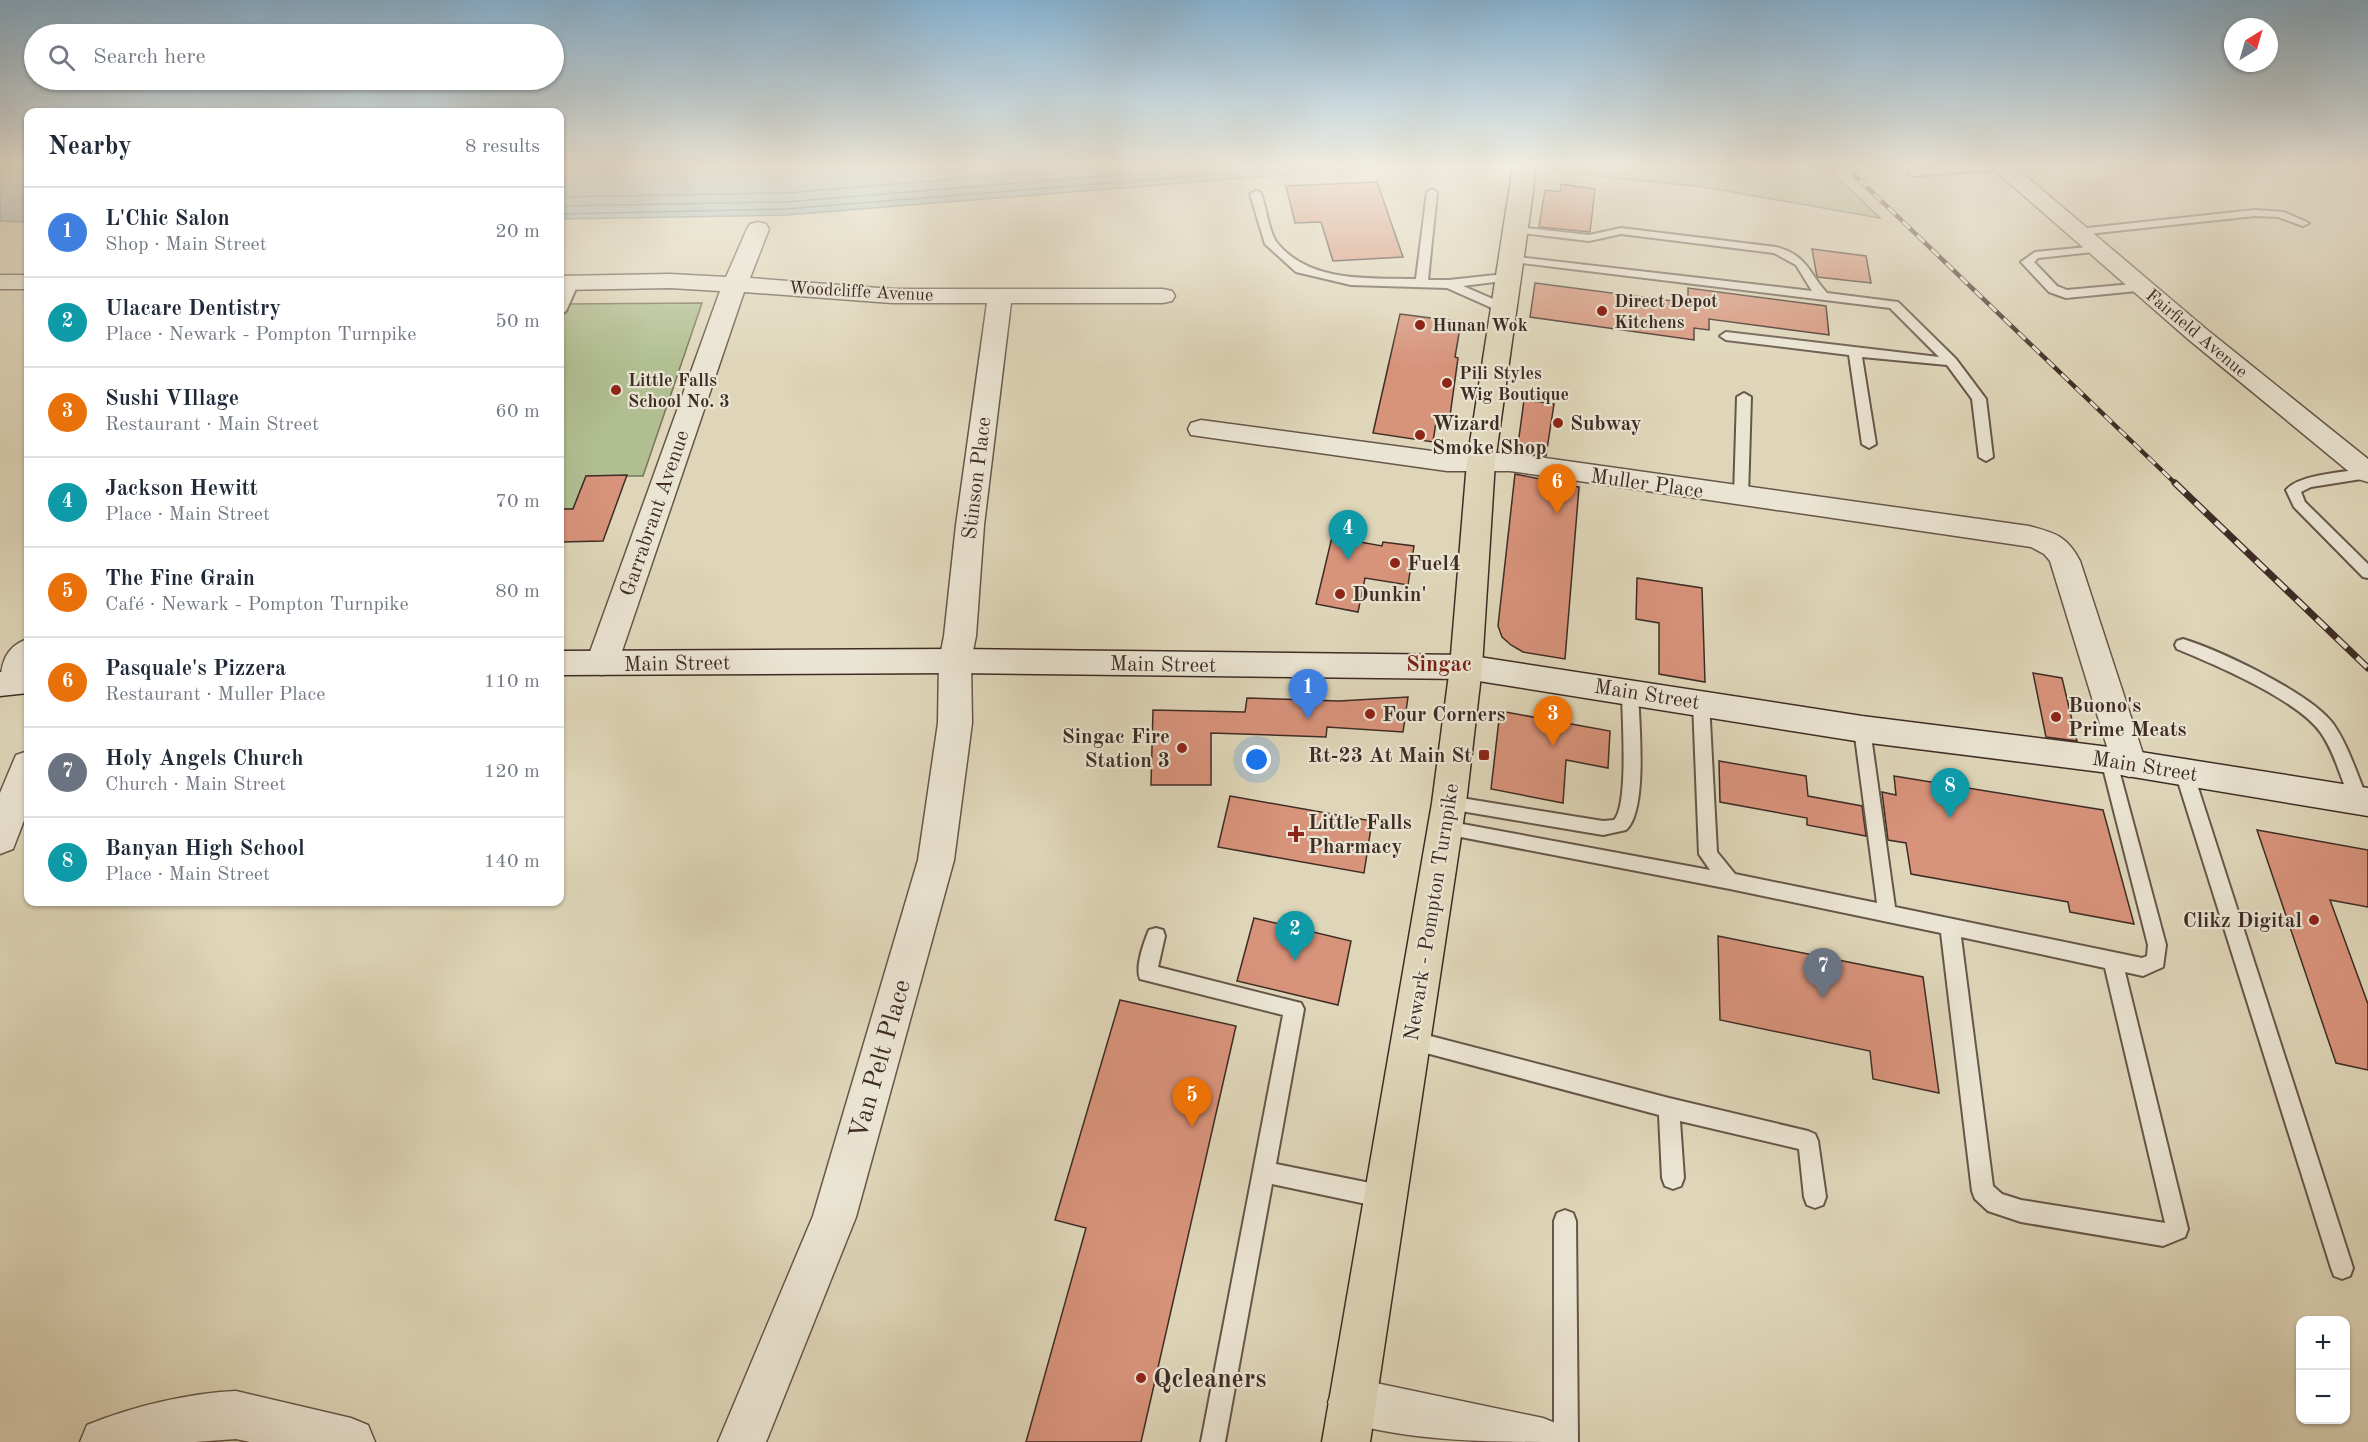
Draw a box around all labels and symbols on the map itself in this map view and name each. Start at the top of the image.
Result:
north arrow [2224,18,2278,72]
street label: Woodcliffe Avenue [788,279,934,305]
street label: Fairfield Avenue [2142,286,2251,381]
place label: Direct Depot Kitchens [1614,293,1718,332]
marker: Direct Depot Kitchens [1595,304,1609,318]
place label: Hunan Wok [1432,317,1528,335]
marker: Hunan Wok [1413,318,1427,332]
place label: Pili Styles Wig Boutique [1459,365,1569,404]
place label: Little Falls School No. 3 [628,372,730,411]
marker: Pili Styles Wig Boutique [1440,376,1454,390]
marker: Little Falls School No. 3 [609,383,623,397]
place label: Wizard Smoke Shop [1432,414,1547,459]
place label: Subway [1570,414,1642,435]
street label: Stinson Place [960,416,995,541]
marker: Subway [1551,416,1565,430]
street label: Garrabrant Avenue [617,428,694,599]
marker: Wizard Smoke Shop [1413,428,1427,442]
pin: 6 [1538,464,1576,514]
street label: Muller Place [1589,466,1704,503]
pin: 4 [1328,510,1368,560]
place label: Fuel4 [1407,554,1461,575]
marker: Fuel4 [1388,556,1402,570]
place label: Dunkin' [1352,585,1426,606]
marker: Dunkin' [1333,587,1347,601]
street label: Main Street [624,653,730,676]
street label: Main Street [1110,654,1216,677]
district label: Singac [1406,654,1472,676]
pin: 1 [1288,670,1328,719]
street label: Main Street [1593,677,1701,714]
pin: 3 [1534,696,1572,746]
place label: Buono's Prime Meats [2068,696,2187,741]
place label: Four Corners [1382,705,1506,726]
marker: Four Corners [1363,707,1377,721]
marker: Buono's Prime Meats [2049,710,2063,724]
place label: Singac Fire Station 3 [1062,727,1170,772]
marker: Singac Fire Station 3 [1175,741,1189,755]
your location [1242,745,1271,774]
place label: Rt-23 At Main St [1308,746,1472,767]
marker: Rt-23 At Main St [1477,748,1491,762]
street label: Main Street [2091,749,2199,786]
pin: 8 [1930,768,1970,818]
street label: Newark - Pompton Turnpike [1402,782,1463,1042]
place label: Little Falls Pharmacy [1308,813,1412,858]
marker: Little Falls Pharmacy [1289,827,1303,841]
place label: Clikz Digital [2183,911,2302,932]
pin: 2 [1276,912,1314,961]
marker: Clikz Digital [2307,913,2321,927]
pin: 7 [1804,948,1842,998]
street label: Van Pelt Place [846,977,916,1142]
pin: 5 [1172,1078,1212,1127]
place label: Qcleaners [1153,1367,1266,1393]
marker: Qcleaners [1134,1371,1148,1385]

